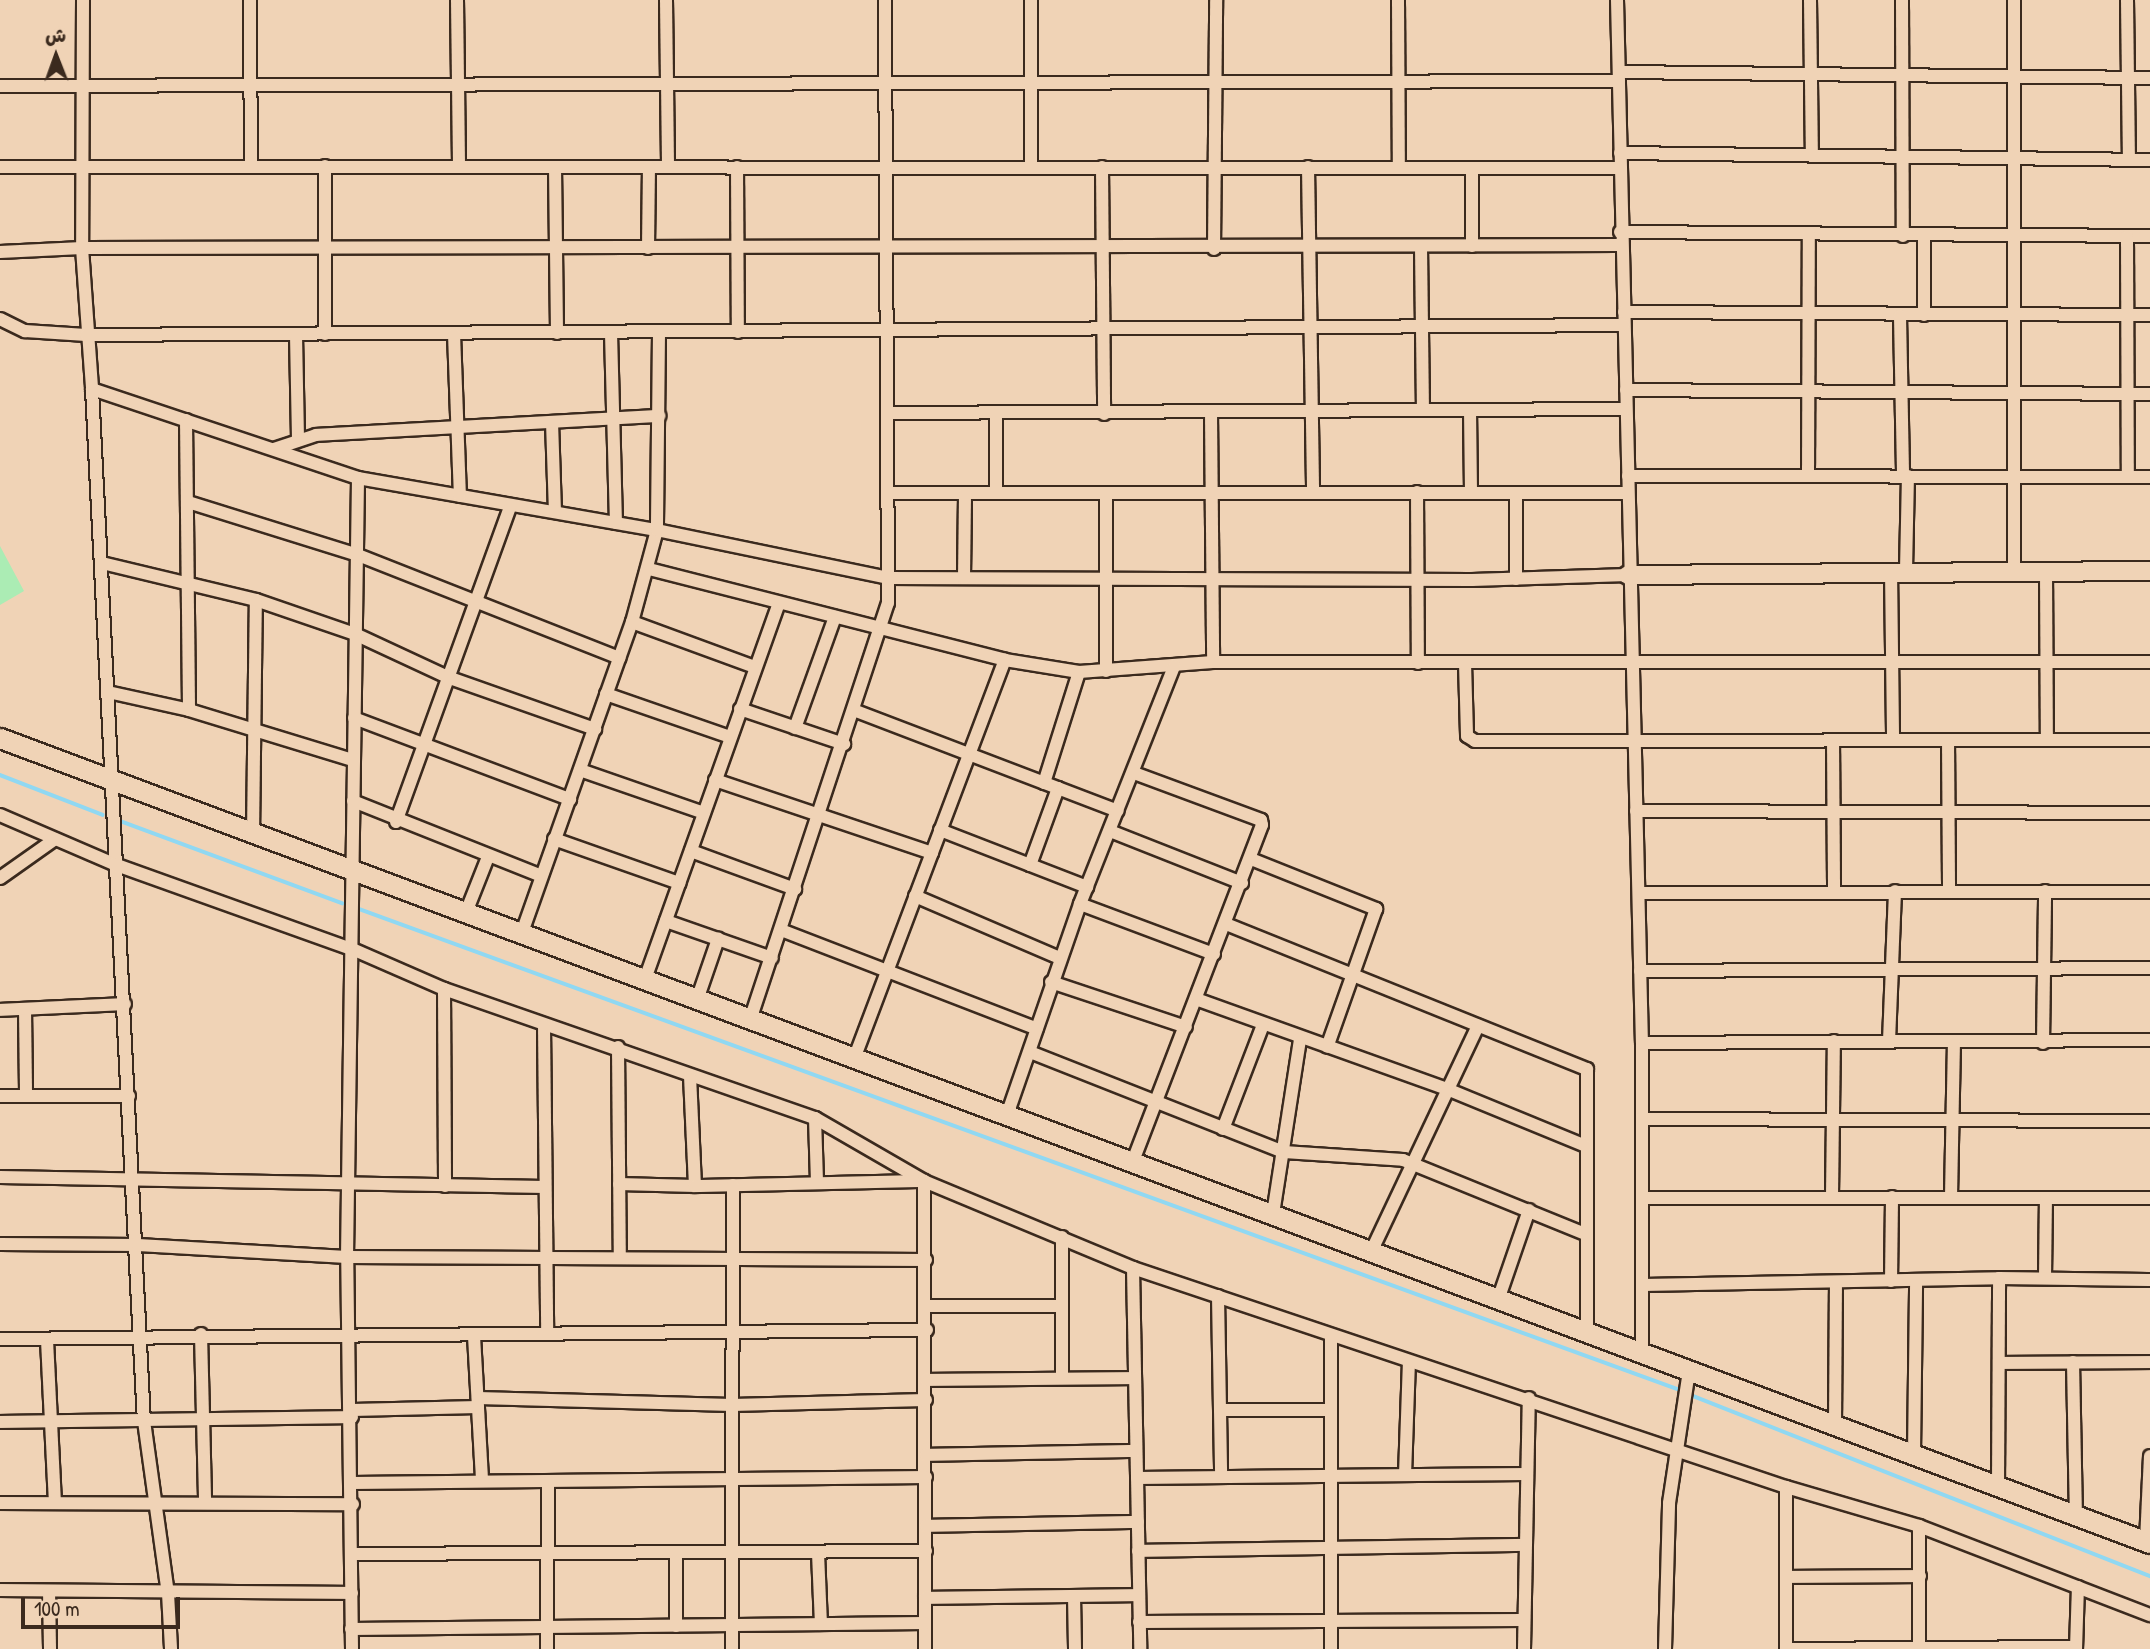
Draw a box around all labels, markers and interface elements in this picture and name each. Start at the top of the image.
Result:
north arrow [21,21,91,91]
text: ش [45,22,66,48]
scale bar [24,1582,184,1626]
text: 100 m [34,1594,80,1623]

